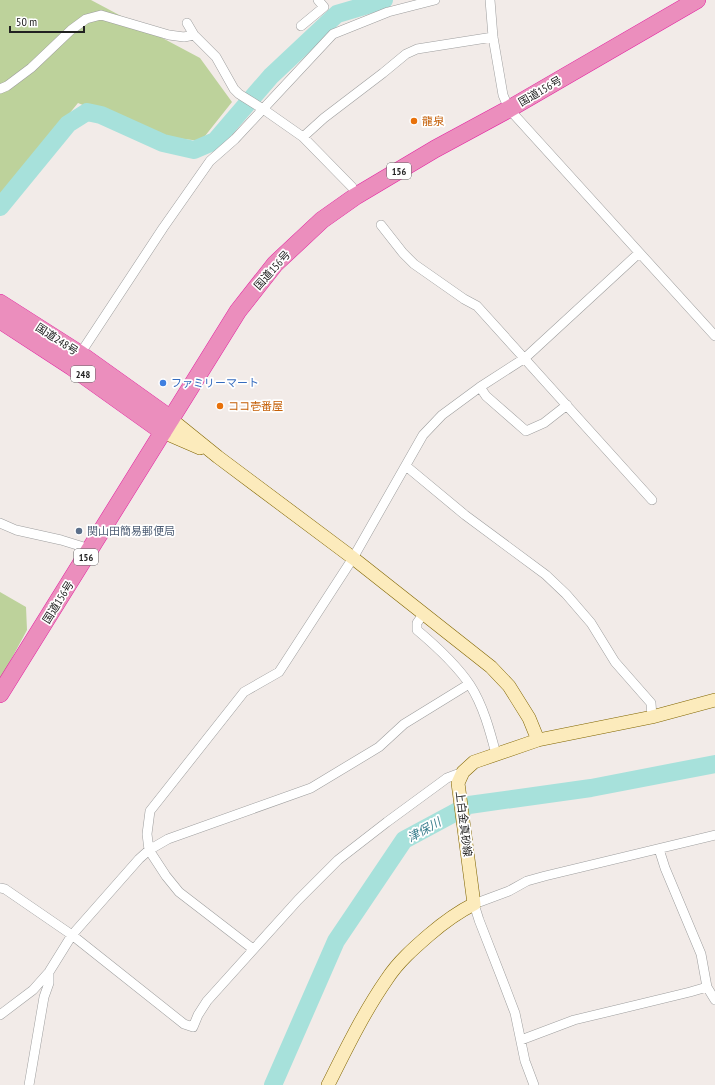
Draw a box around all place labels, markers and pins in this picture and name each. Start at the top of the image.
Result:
place label: 龍泉 [422,114,445,128]
marker: 龍泉 [409,116,419,126]
place label: ファミリーマート [171,376,259,390]
marker: ファミリーマート [158,378,168,388]
place label: ココ壱番屋 [228,399,283,413]
marker: ココ壱番屋 [215,401,225,411]
place label: 関山田簡易郵便局 [87,524,175,538]
marker: 関山田簡易郵便局 [74,526,84,536]

